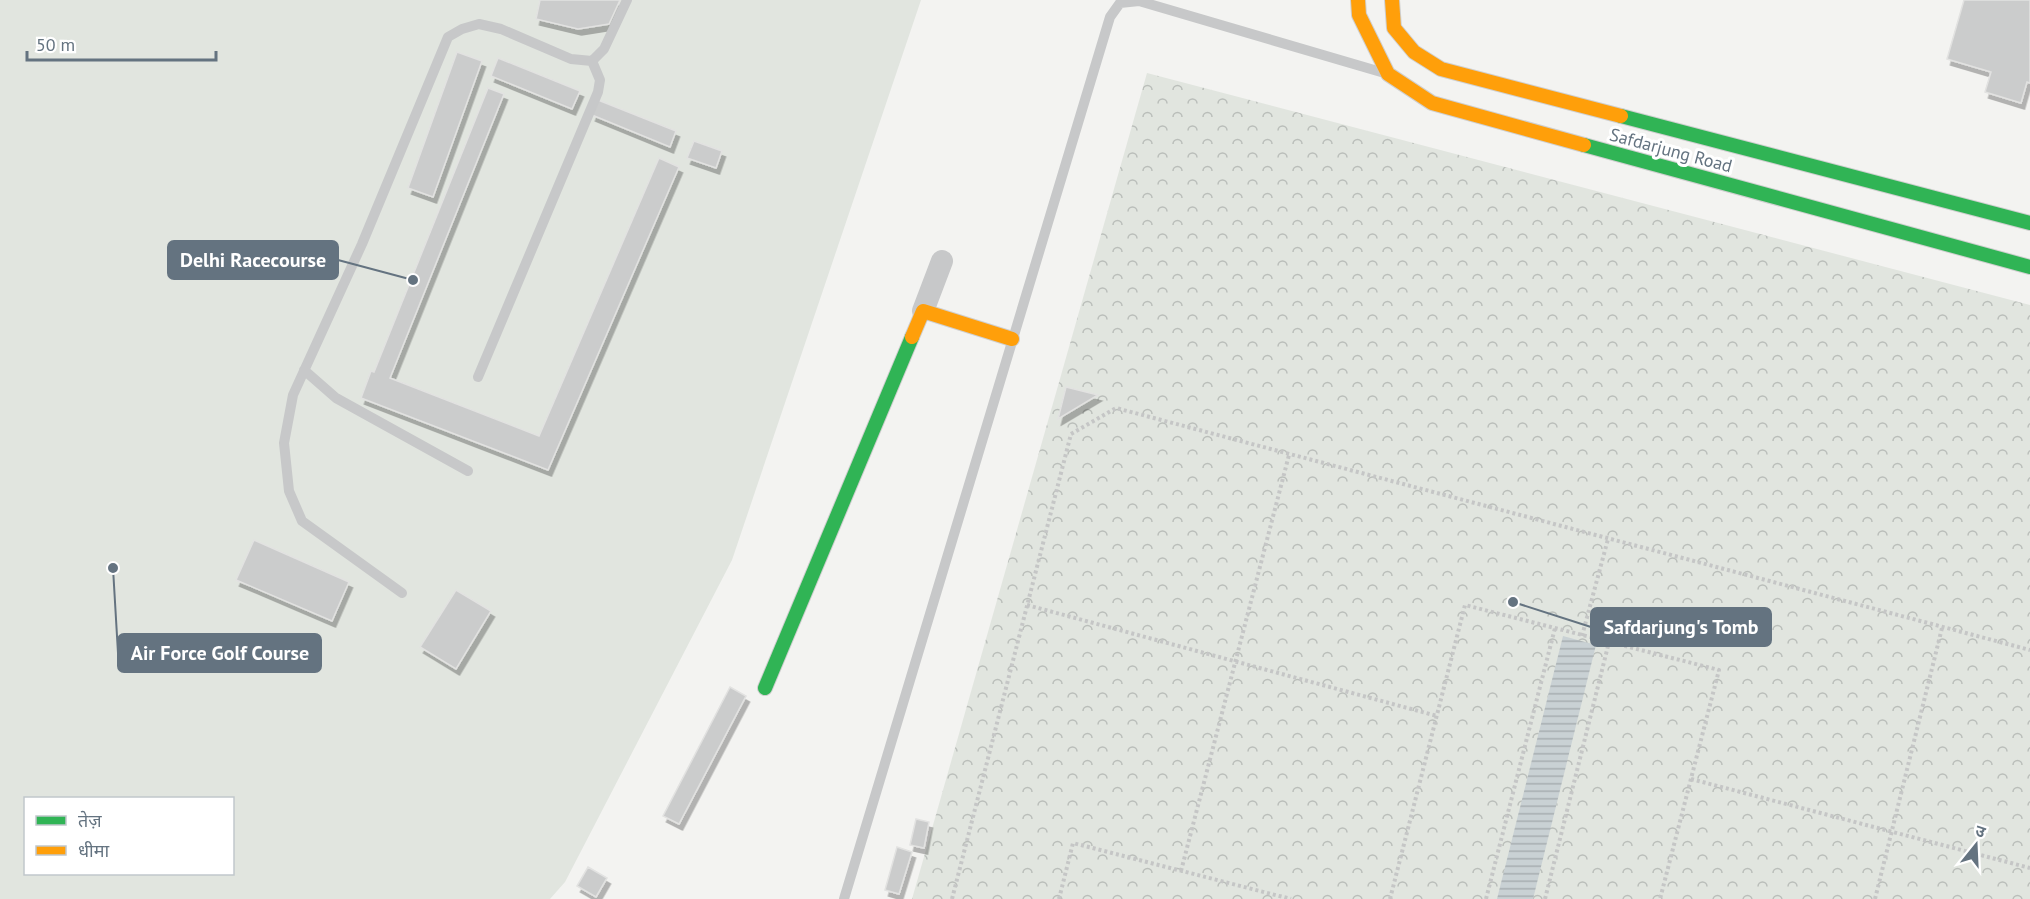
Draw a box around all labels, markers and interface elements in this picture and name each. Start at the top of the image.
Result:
scale bar [27,24,216,62]
text: 50 m [36,33,75,56]
street label: Safdarjung Road [1607,123,1735,177]
callout: Delhi Racecourse [168,241,338,279]
text: Delhi Racecourse [180,247,326,273]
callout: Safdarjung's Tomb [1591,608,1771,646]
text: Safdarjung's Tomb [1603,614,1759,640]
callout: Air Force Golf Course [118,634,321,672]
text: Air Force Golf Course [131,640,309,666]
legend [24,797,234,875]
text: तेज़ [78,809,102,832]
north arrow [1946,815,2006,875]
text: उ [1973,820,1989,842]
text: धीमा [78,839,109,862]

